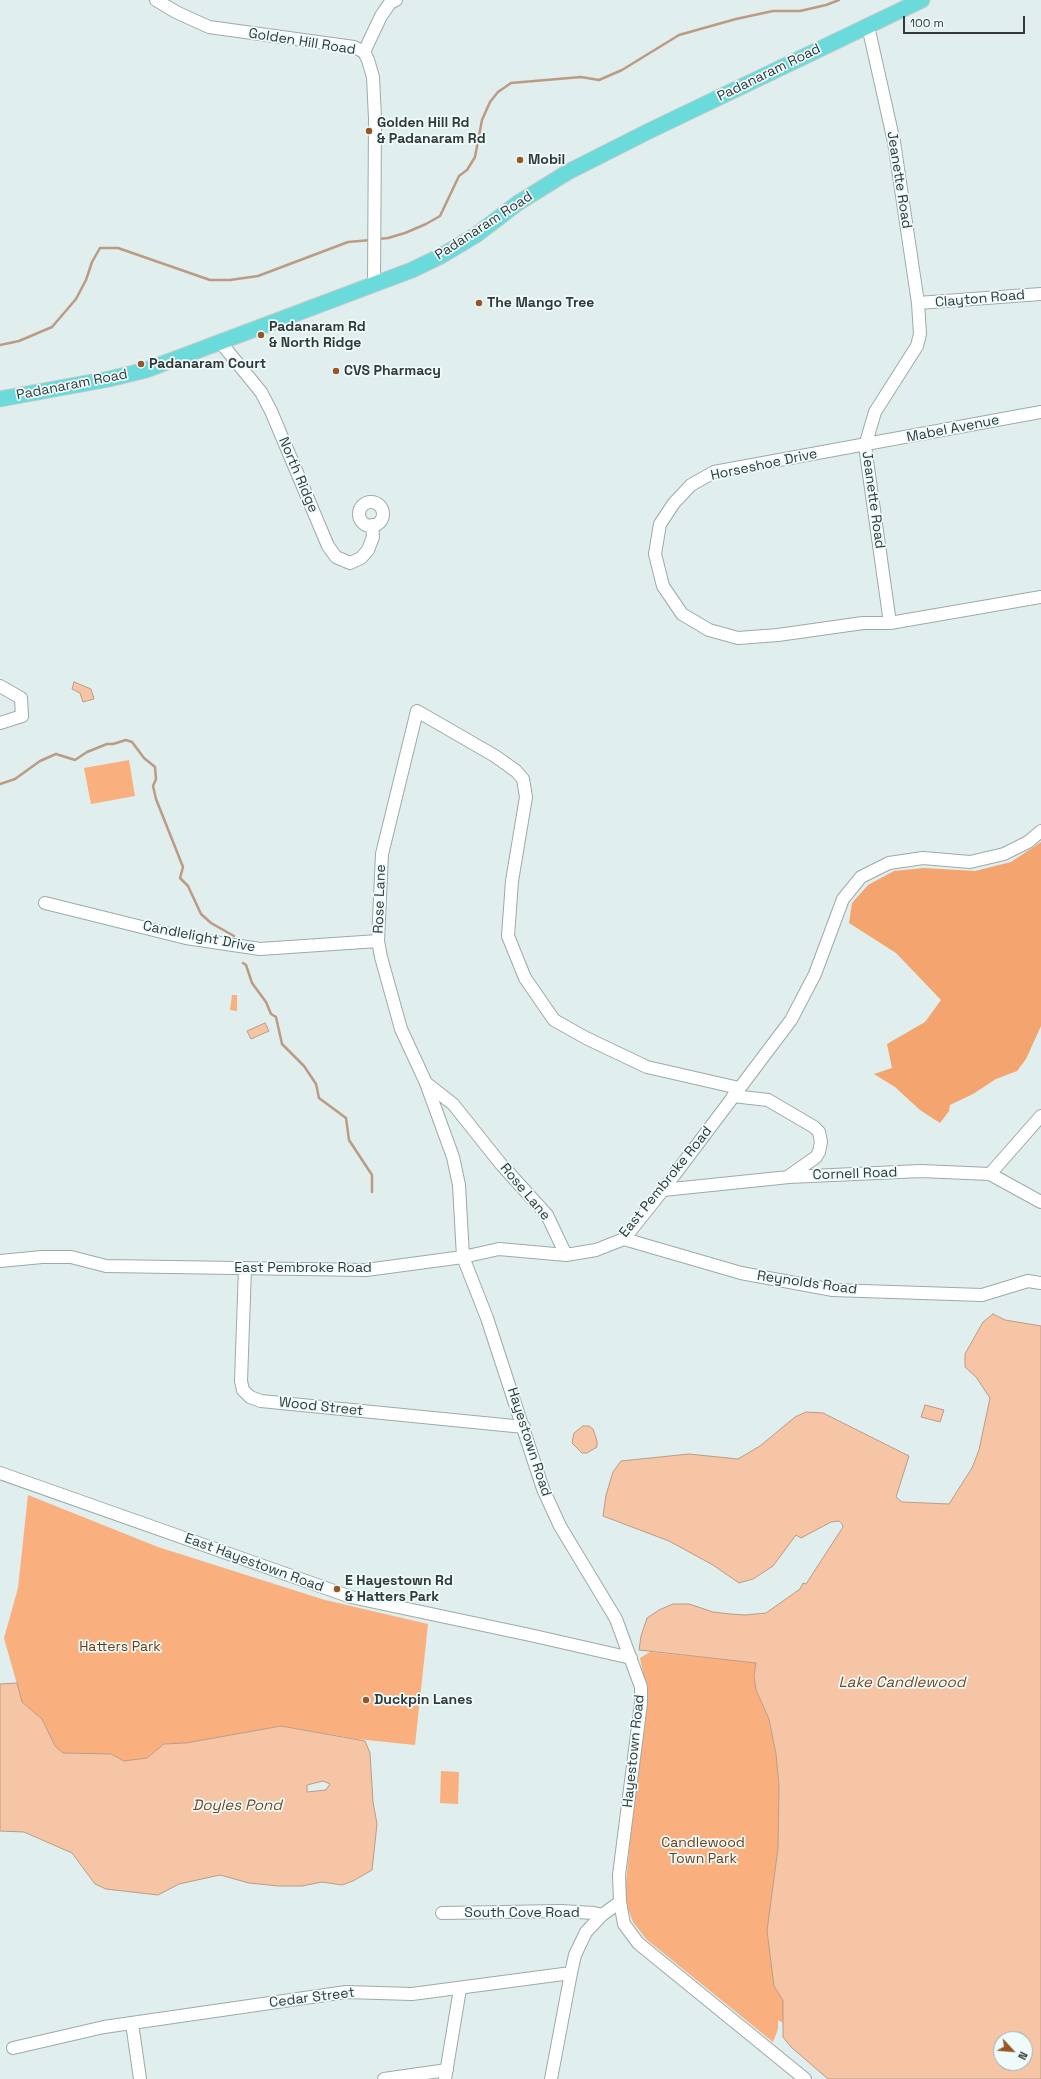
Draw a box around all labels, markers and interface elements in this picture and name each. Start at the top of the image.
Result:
scale bar [905,8,1027,34]
text: 100 m [910,15,944,31]
street label: Golden Hill Road [247,25,357,59]
street label: Padanaram Road [715,41,823,105]
place label: Golden Hill Rd & Padanaram Rd [377,115,486,148]
marker: Golden Hill Rd & Padanaram Rd [364,126,374,136]
street label: Jeanette Road [883,130,915,230]
place label: Mobil [528,152,565,168]
marker: Mobil [515,155,525,165]
street label: Padanaram Road [432,188,536,264]
street label: Clayton Road [934,287,1026,311]
place label: The Mango Tree [487,295,594,311]
marker: The Mango Tree [474,298,484,308]
place label: Padanaram Rd & North Ridge [269,319,366,352]
marker: Padanaram Rd & North Ridge [256,330,266,340]
place label: Padanaram Court [149,356,266,372]
marker: Padanaram Court [136,359,146,369]
place label: CVS Pharmacy [344,363,441,379]
street label: Padanaram Road [15,366,129,404]
marker: CVS Pharmacy [331,366,341,376]
street label: Mabel Avenue [905,412,1001,446]
street label: North Ridge [275,435,321,515]
street label: Horseshoe Drive [709,445,819,485]
street label: Jeanette Road [858,450,888,550]
street label: Rose Lane [370,864,390,934]
street label: Candlelight Drive [141,918,257,956]
street label: East Pembroke Road [616,1123,716,1241]
street label: Rose Lane [496,1160,554,1224]
street label: Cornell Road [812,1164,898,1184]
street label: East Pembroke Road [234,1260,372,1276]
street label: Reynolds Road [756,1268,858,1298]
street label: Hayestown Road [503,1385,555,1499]
street label: Wood Street [278,1394,364,1420]
street label: East Hayestown Road [182,1530,326,1596]
place label: E Hayestown Rd & Hatters Park [345,1573,453,1606]
marker: E Hayestown Rd & Hatters Park [332,1584,342,1594]
park label: Hatters Park [79,1639,161,1655]
water label: Lake Candlewood [839,1674,965,1692]
place label: Duckpin Lanes [374,1692,473,1708]
street label: Hayestown Road [620,1694,648,1808]
marker: Duckpin Lanes [361,1695,371,1705]
water label: Doyles Pond [192,1797,282,1815]
park label: Candlewood Town Park [661,1835,745,1868]
street label: South Cove Road [464,1905,580,1921]
street label: Cedar Street [268,1984,356,2012]
north arrow [993,2031,1033,2071]
text: N [1015,2049,1031,2062]

